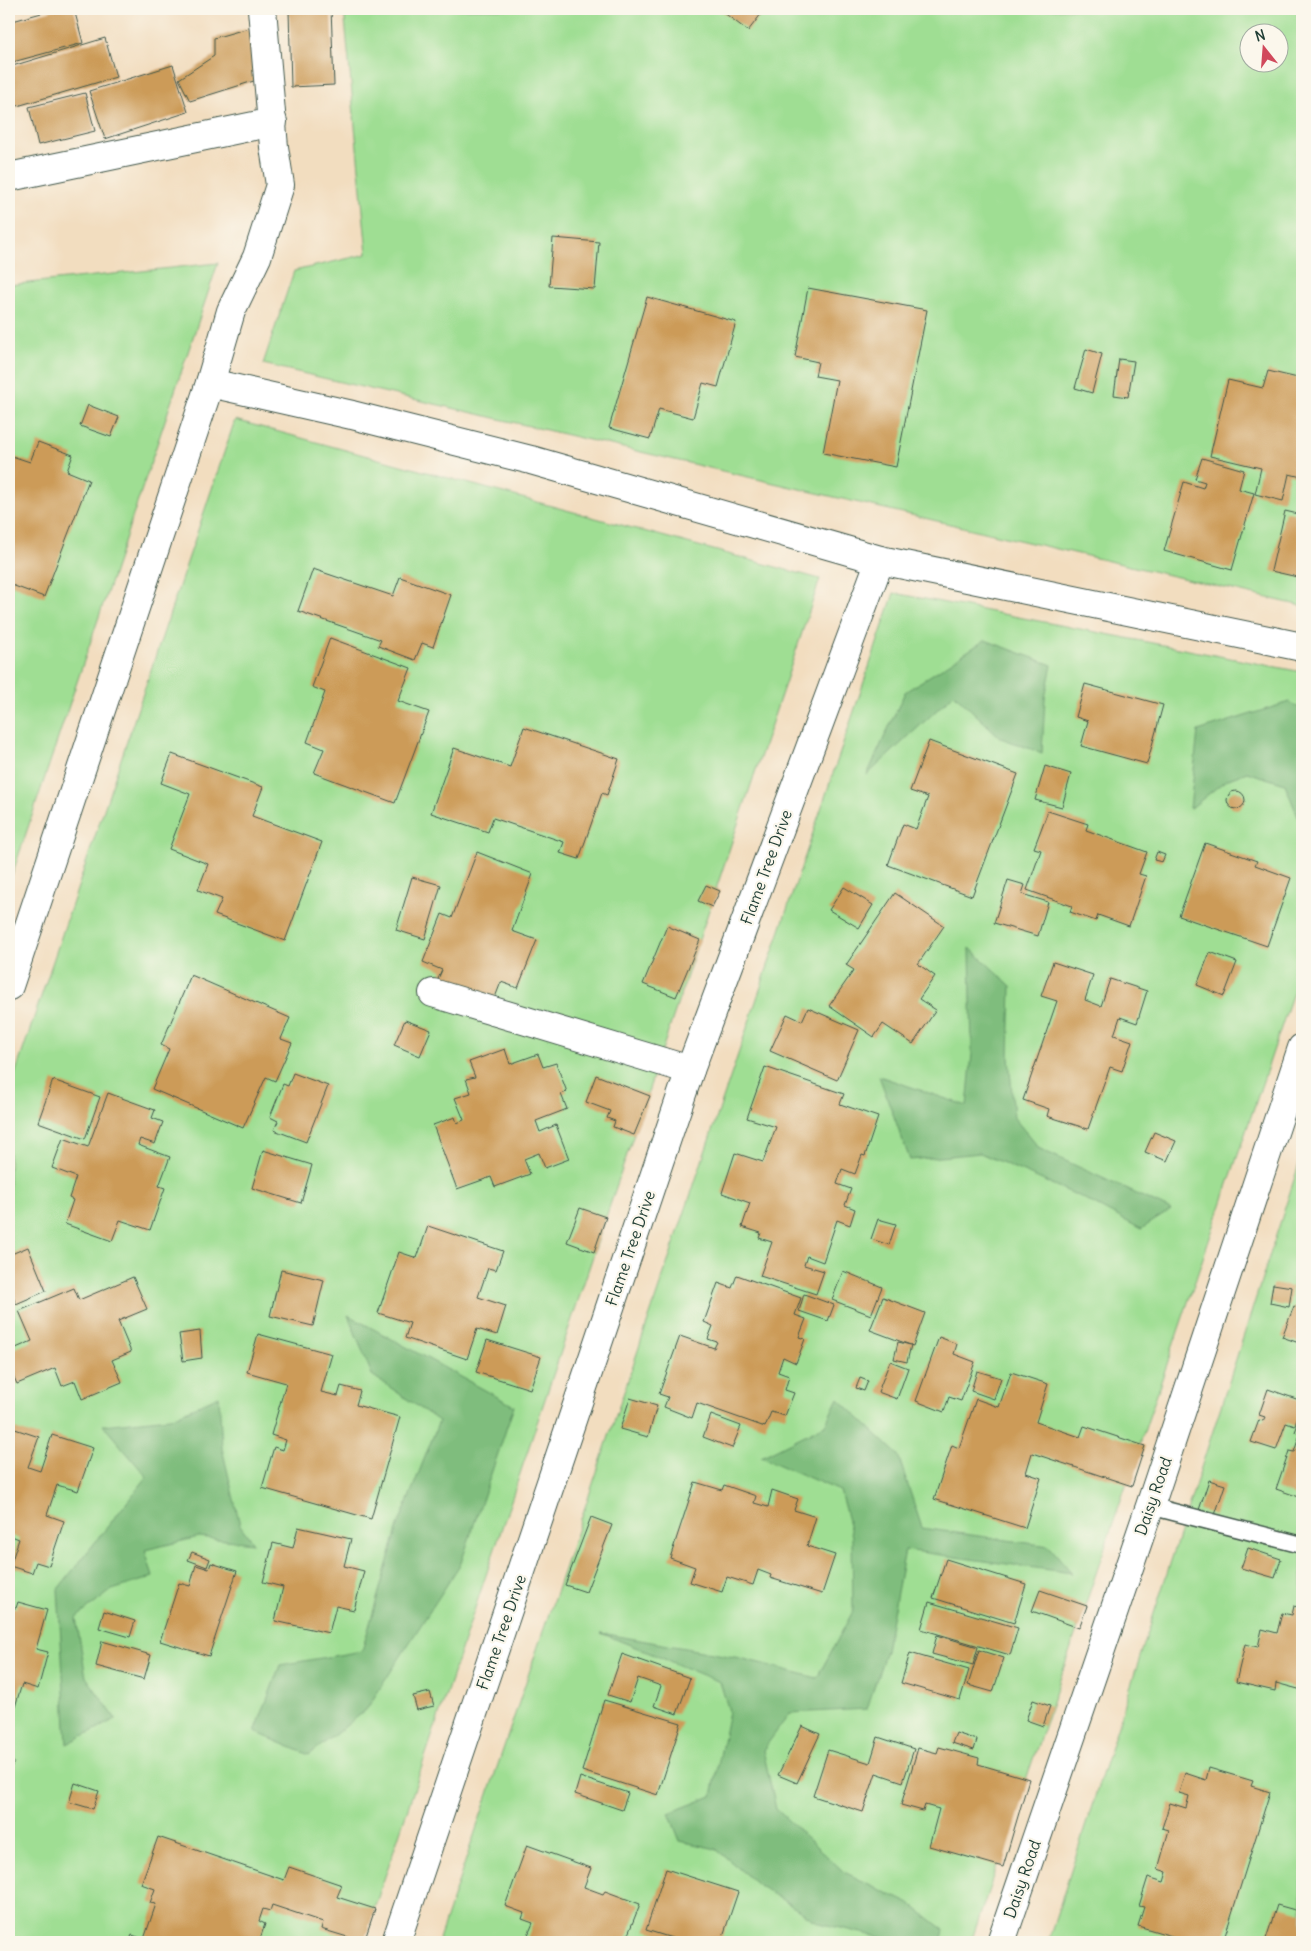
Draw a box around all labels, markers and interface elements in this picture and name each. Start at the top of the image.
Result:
north arrow [1238,22,1288,72]
text: N [1253,26,1267,46]
street label: Flame Tree Drive [736,807,796,927]
street label: Flame Tree Drive [601,1188,659,1308]
street label: Daisy Road [1130,1454,1176,1538]
street label: Flame Tree Drive [472,1572,530,1692]
street label: Daisy Road [999,1837,1045,1921]

